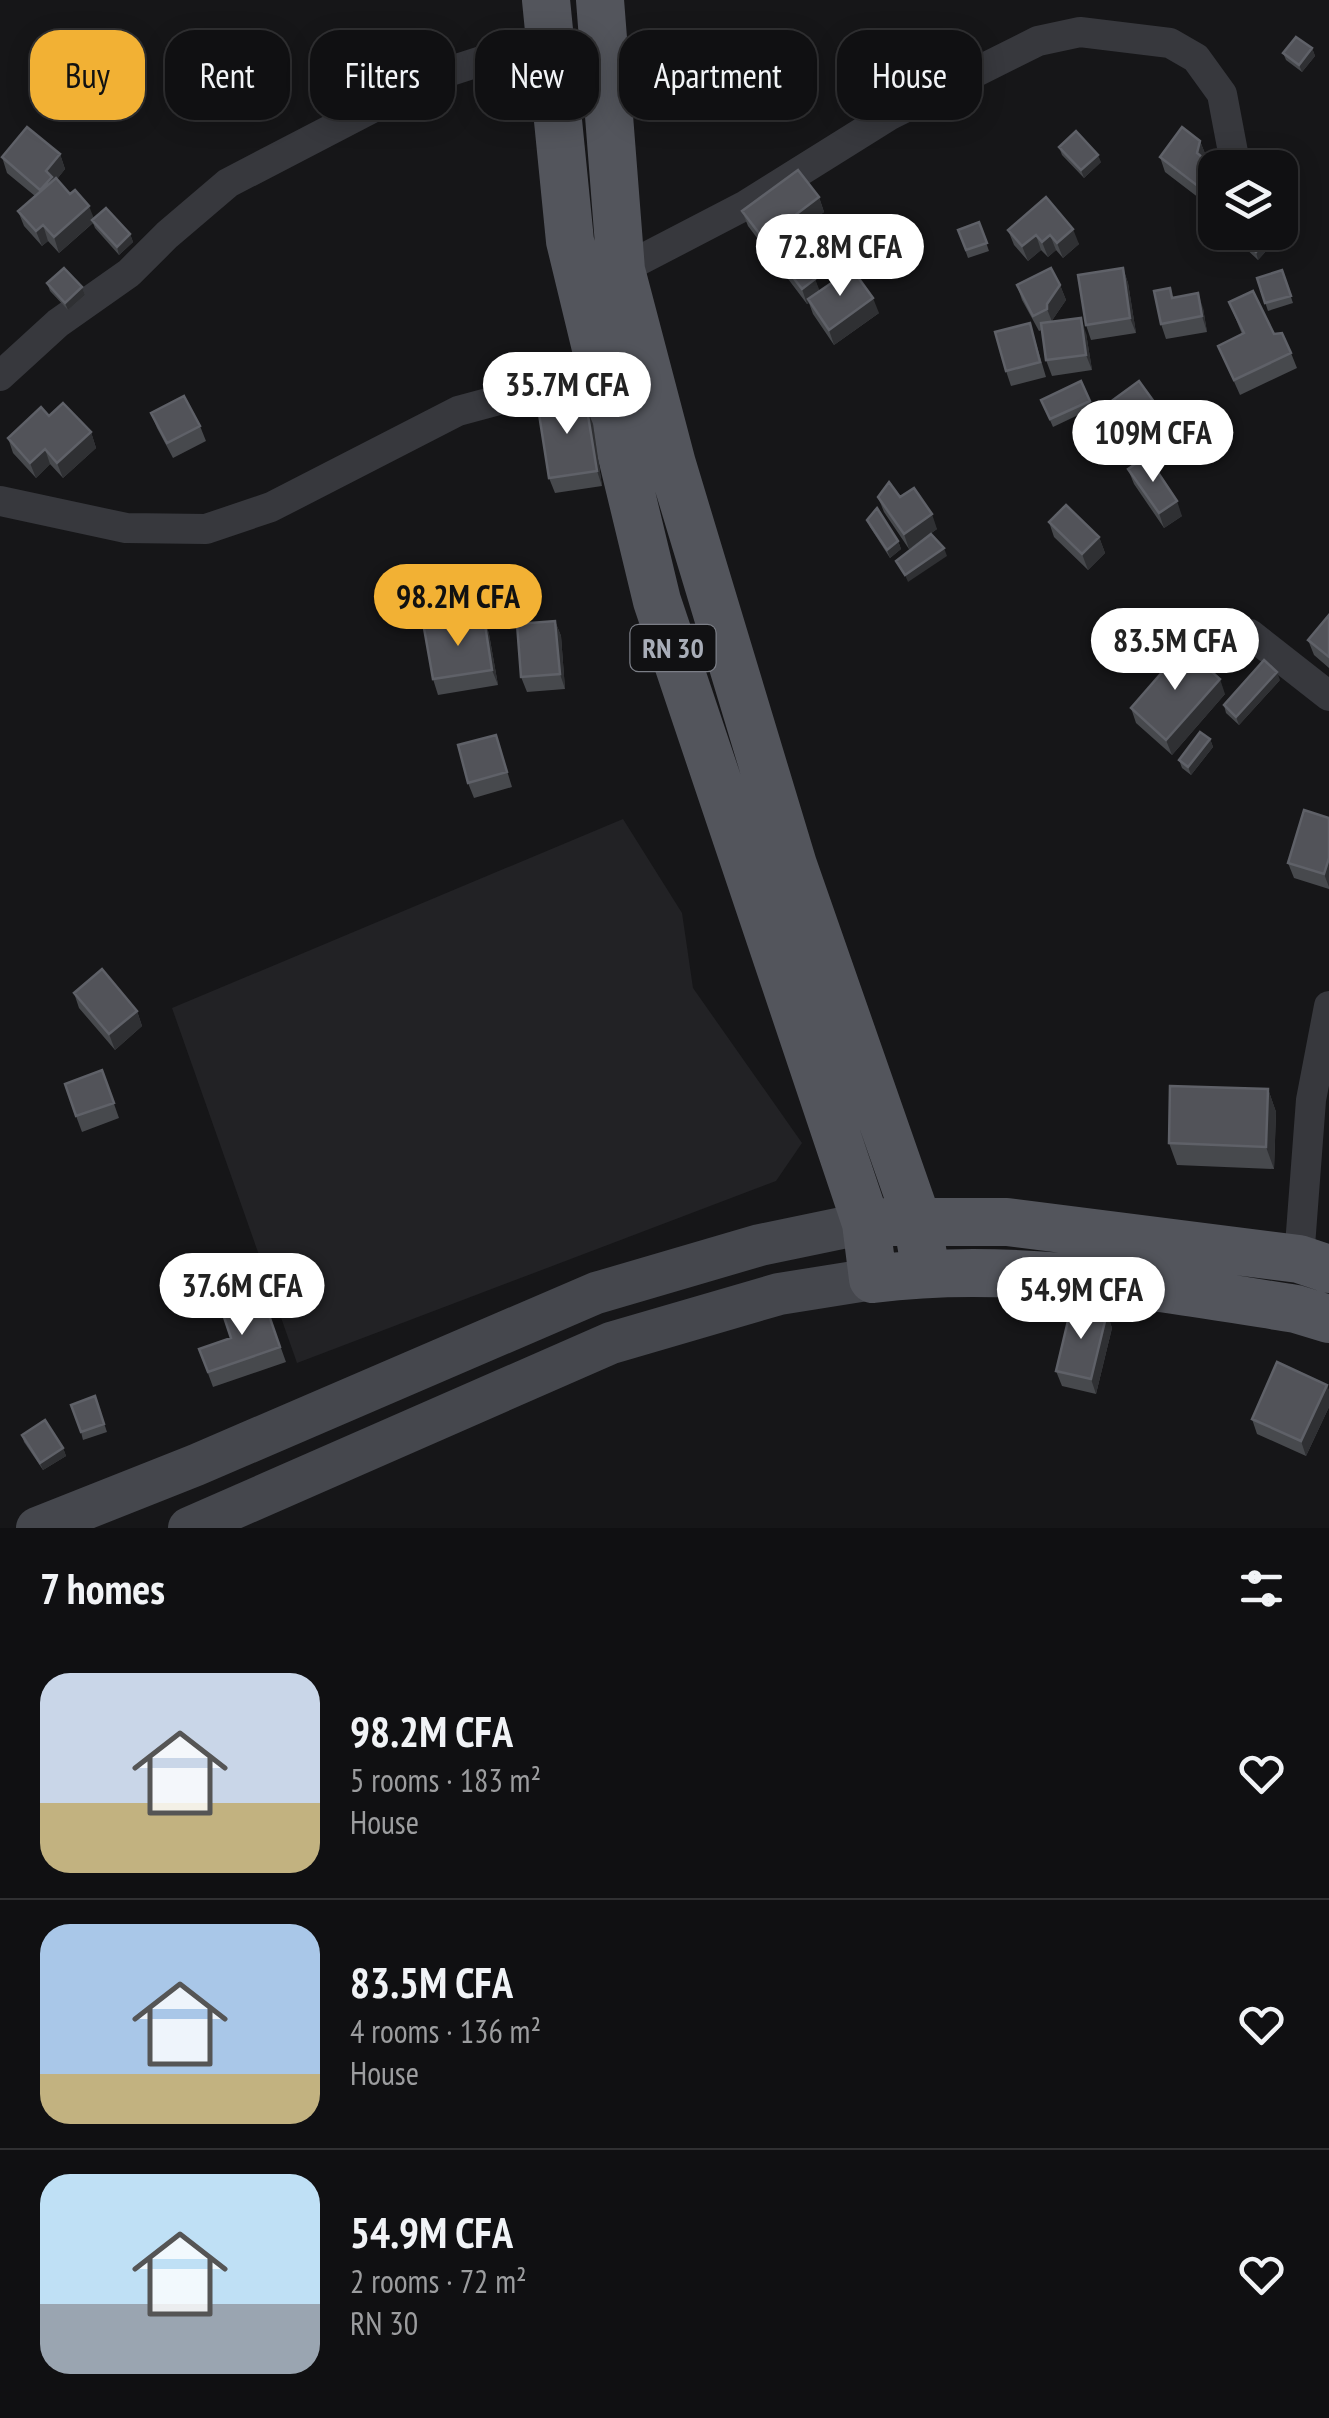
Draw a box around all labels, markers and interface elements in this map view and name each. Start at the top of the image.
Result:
chip: Buy [30,30,145,120]
chip: Rent [165,30,290,120]
chip: Filters [310,30,455,120]
chip: New [475,30,599,120]
chip: Apartment [619,30,817,120]
chip: House [837,30,982,120]
map controls [1198,150,1298,250]
button: layers [1198,150,1298,250]
pin: 72.8M CFA [726,214,954,299]
text: 72.8M CFA [778,225,902,267]
pin: 35.7M CFA [453,352,681,437]
text: 35.7M CFA [505,363,629,405]
pin: 109M CFA [1050,400,1256,485]
text: 109M CFA [1094,411,1212,453]
pin: 98.2M CFA [344,564,572,649]
text: 98.2M CFA [396,575,520,617]
pin: 83.5M CFA [1061,608,1289,693]
text: 83.5M CFA [1113,619,1237,661]
road number: RN 30 [630,625,716,671]
pin: 37.6M CFA [128,1253,356,1338]
pin: 54.9M CFA [967,1257,1195,1342]
text: 37.6M CFA [182,1264,302,1306]
text: 54.9M CFA [1019,1268,1143,1310]
text: 7 homes [40,1561,165,1616]
icon: filters [1234,1561,1289,1616]
text: 98.2M CFA [350,1704,513,1759]
icon: home [120,1713,240,1833]
icon: heart [1234,1746,1289,1801]
text: 5 rooms · 183 m² [350,1759,541,1801]
text: House [350,1801,419,1843]
text: 83.5M CFA [350,1955,513,2010]
icon: home [120,1964,240,2084]
icon: heart [1234,1997,1289,2052]
text: 4 rooms · 136 m² [350,2010,541,2052]
text: House [350,2052,419,2094]
text: 54.9M CFA [350,2205,513,2260]
icon: home [120,2214,240,2334]
icon: heart [1234,2247,1289,2302]
text: 2 rooms · 72 m² [350,2260,527,2302]
text: RN 30 [350,2302,418,2344]

